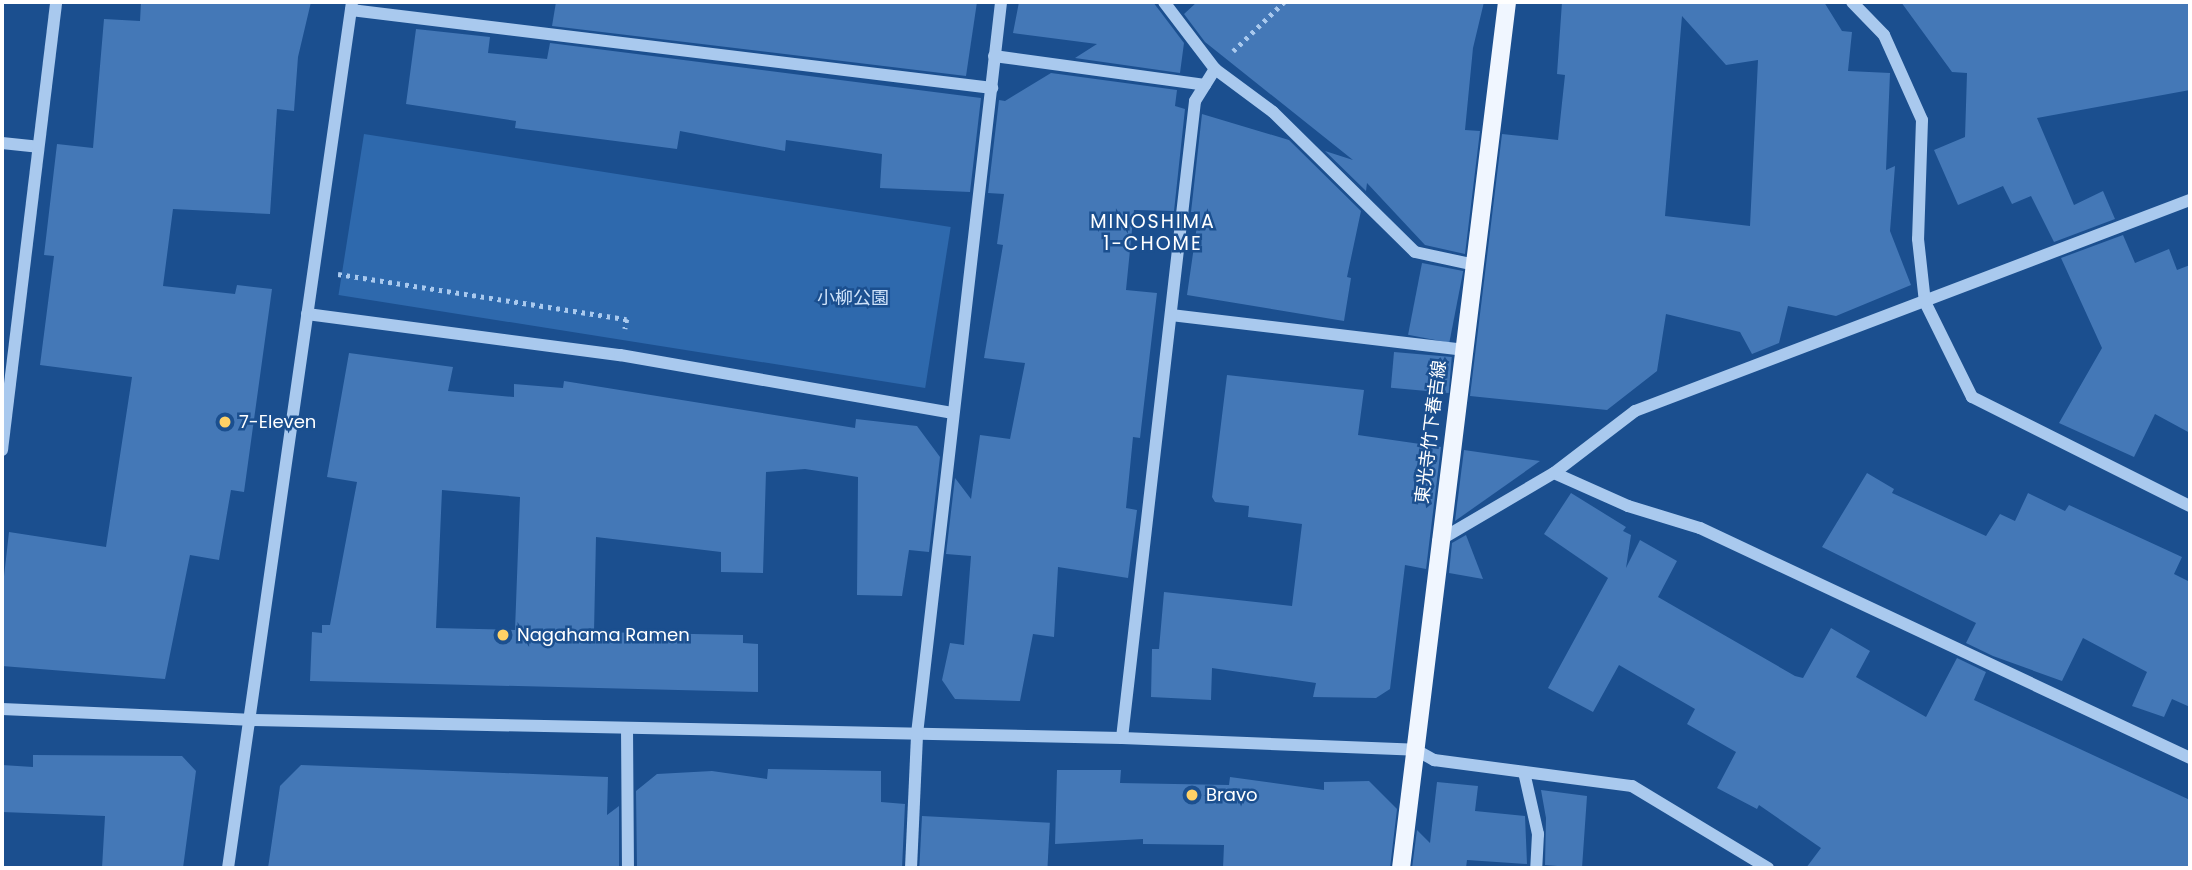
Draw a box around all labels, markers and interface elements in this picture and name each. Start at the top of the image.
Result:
district label: MINOSHIMA 1-CHOME [1091,211,1215,255]
park label: 小柳公園 [817,287,889,309]
street label: 東光寺竹下春吉線 [1412,359,1450,505]
place label: 7-Eleven [239,411,316,433]
marker: 7-Eleven [217,414,233,430]
place label: Nagahama Ramen [517,624,690,646]
marker: Nagahama Ramen [495,627,511,643]
place label: Bravo [1206,784,1258,806]
marker: Bravo [1184,787,1200,803]

